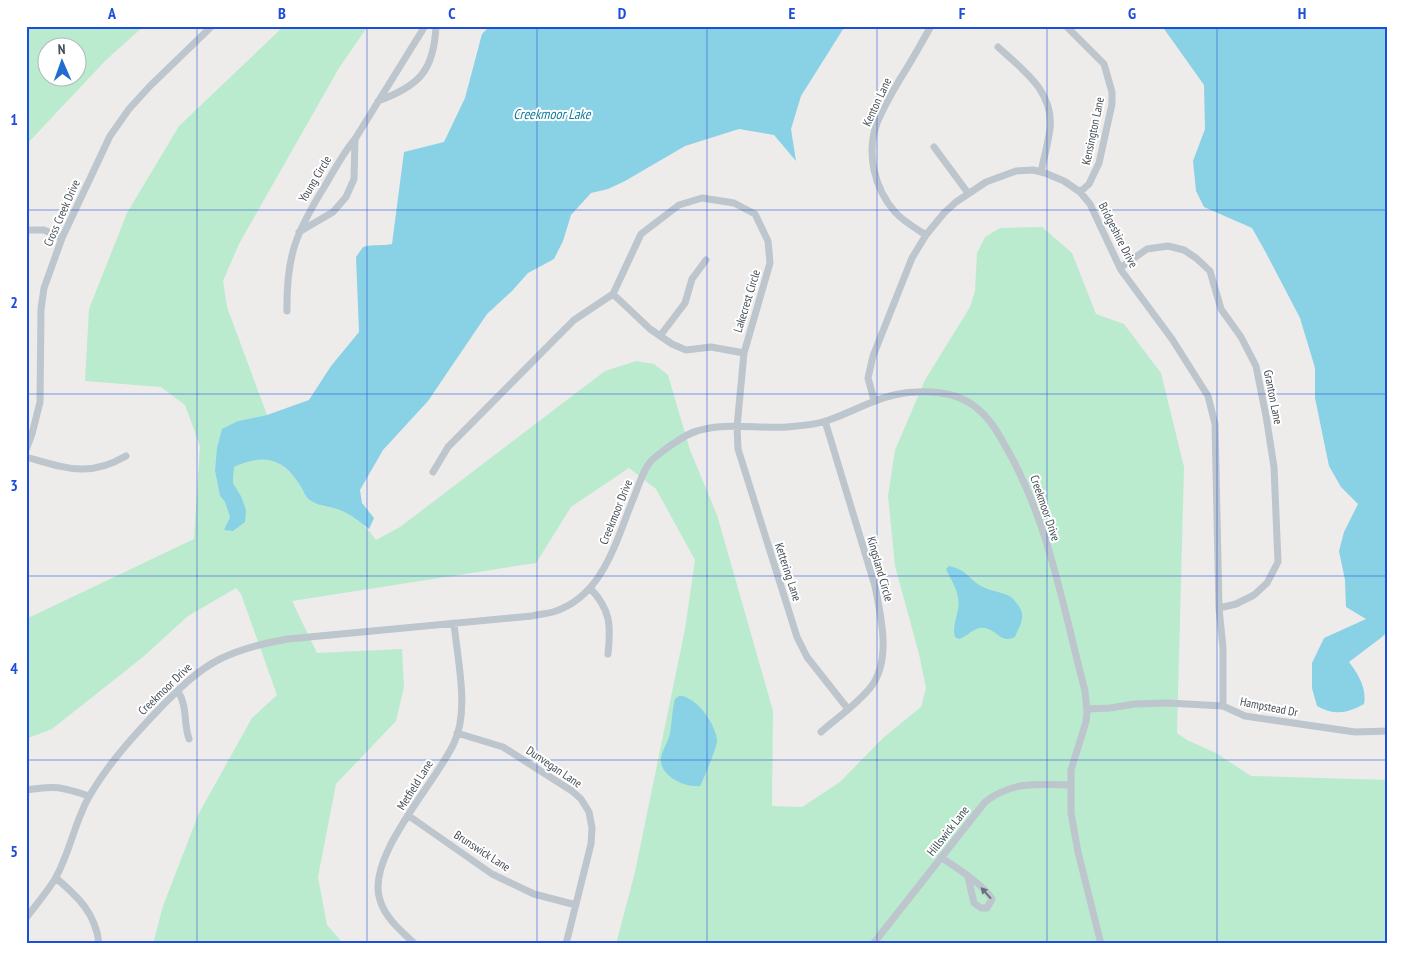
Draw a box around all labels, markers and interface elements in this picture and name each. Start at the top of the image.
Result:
text: A [107,3,117,23]
text: B [278,3,286,23]
text: C [448,3,456,23]
text: D [618,3,627,23]
text: E [789,3,796,23]
text: F [959,3,966,23]
text: G [1128,3,1136,23]
text: H [1298,3,1306,23]
north arrow [38,38,88,88]
text: N [57,40,66,58]
street label: Kenton Lane [859,75,894,128]
street label: Kensington Lane [1078,96,1107,166]
water label: Creekmoor Lake [513,105,592,123]
text: 1 [10,109,18,129]
street label: Young Circle [295,153,334,205]
street label: Cross Creek Drive [40,177,83,249]
street label: Bridgeshire Drive [1096,200,1141,270]
street label: Lakecrest Circle [730,268,763,334]
text: 2 [10,292,18,312]
street label: Granton Lane [1261,368,1286,426]
street label: Creekmoor Drive [1027,473,1064,543]
text: 3 [10,475,18,495]
street label: Creekmoor Drive [596,477,635,547]
street label: Kingsland Circle [864,535,897,603]
street label: Kettering Lane [772,541,805,603]
text: 4 [10,658,18,678]
street label: Creekmoor Drive [135,659,195,718]
street label: Hampstead Dr [1239,694,1300,720]
street label: Dunvegan Lane [524,742,585,791]
street label: Metfield Lane [393,757,436,813]
street label: Hillswick Lane [923,803,972,859]
street label: Brunswick Lane [451,827,513,874]
text: 5 [10,841,18,861]
one-way arrow [981,887,992,900]

